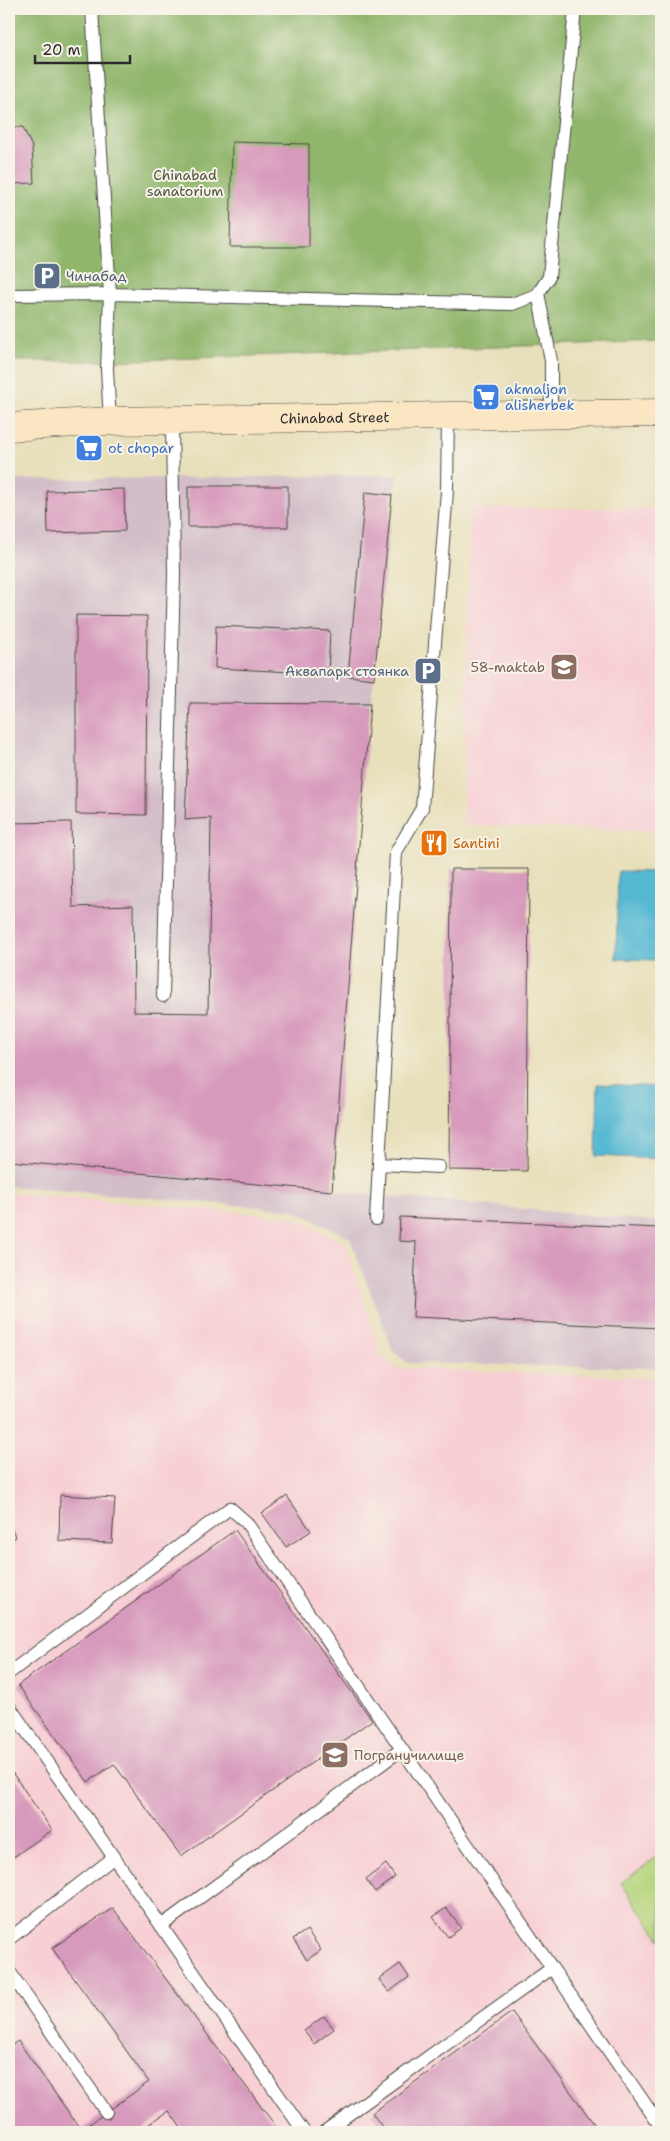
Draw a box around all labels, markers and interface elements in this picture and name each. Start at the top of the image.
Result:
scale bar [35,32,130,64]
text: 20 m [42,40,81,60]
park label: Chinabad sanatorium [147,166,223,200]
parking icon: Чинабад [32,261,62,291]
place label: Чинабад [66,267,127,285]
place label: akmaljon alisherbek [505,380,575,414]
supermarket icon: akmaljon alisherbek [471,382,501,412]
street label: Chinabad Street [280,408,390,428]
supermarket icon: ot chopar [74,433,104,463]
place label: ot chopar [108,439,175,457]
school or university icon: 58-maktab [549,652,579,682]
parking icon: Аквапарк стоянка [413,656,443,686]
place label: 58-maktab [470,658,545,676]
place label: Аквапарк стоянка [285,662,409,680]
restaurant icon: Santini [419,828,449,858]
place label: Santini [453,834,500,852]
school or university icon: Погранучилище [320,1740,350,1770]
place label: Погранучилище [354,1746,465,1764]

